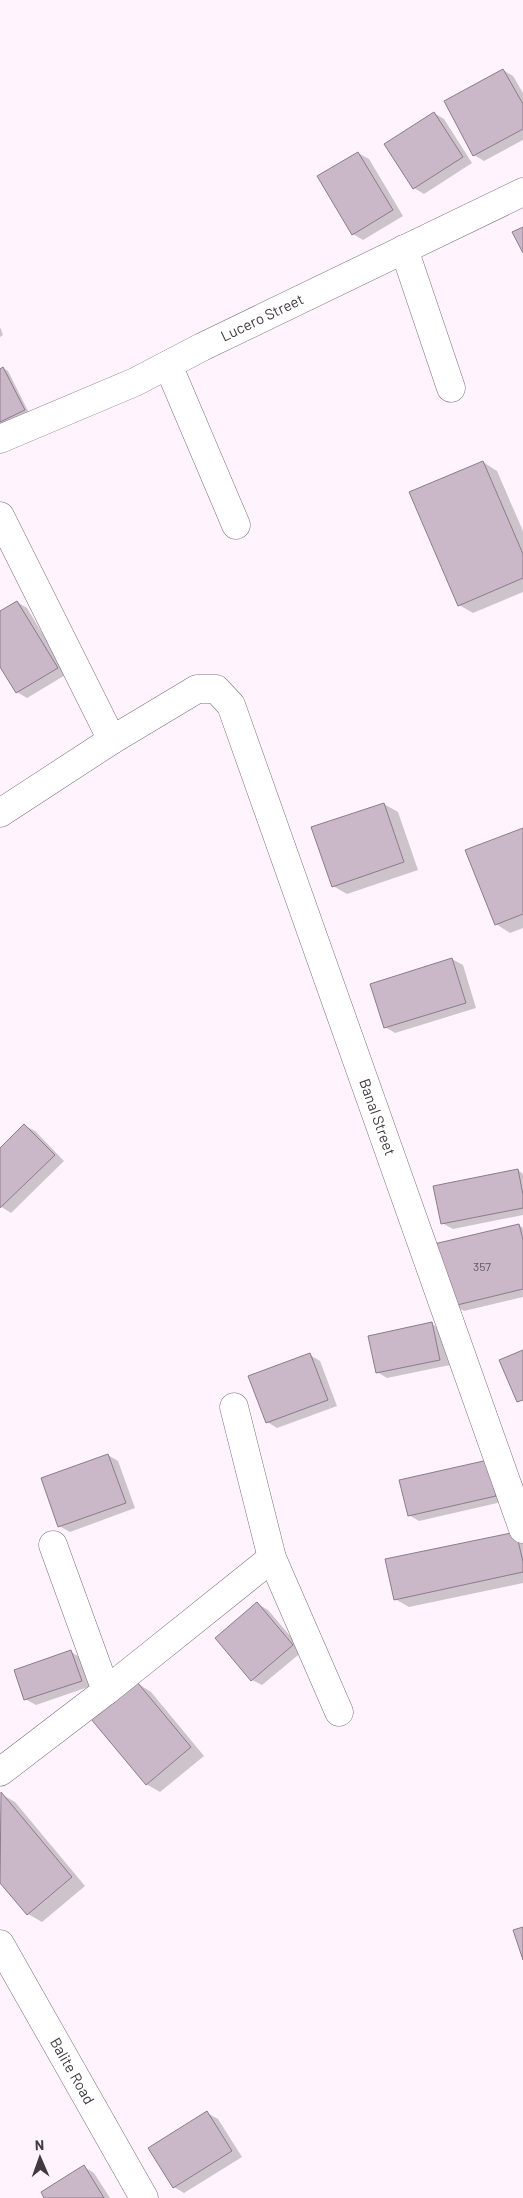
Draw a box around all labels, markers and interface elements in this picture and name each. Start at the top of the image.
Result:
street label: Lucero Street [217,289,306,345]
street label: Banal Street [356,1076,400,1158]
house number: 357 [473,1259,491,1273]
street label: Balite Road [47,2034,99,2107]
north arrow [15,2133,65,2183]
text: N [35,2136,44,2153]

